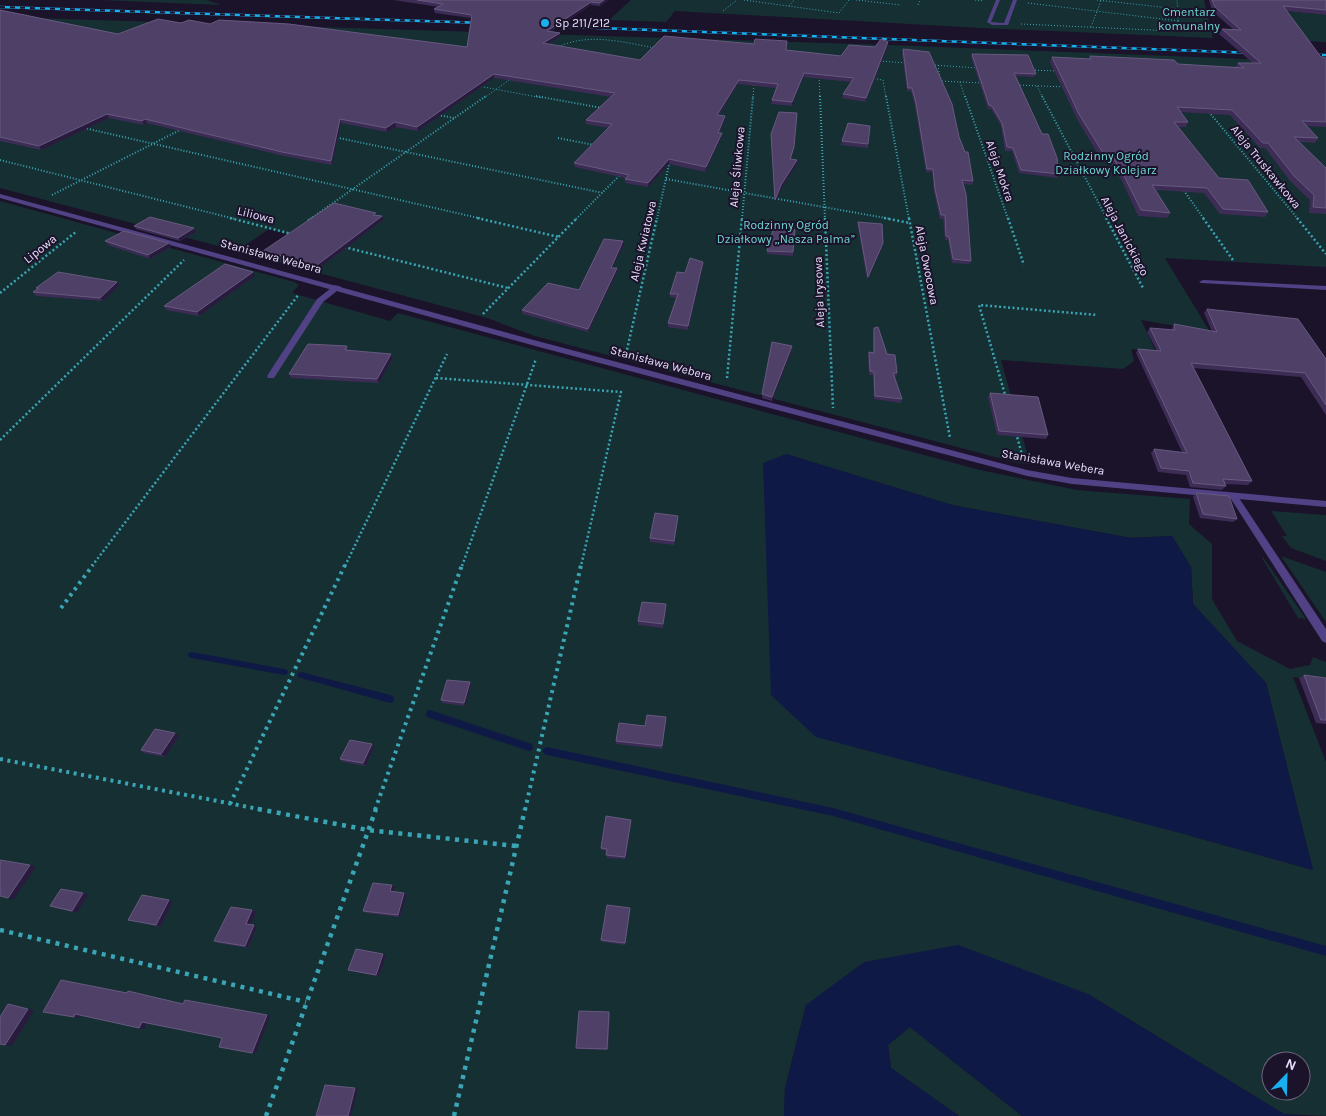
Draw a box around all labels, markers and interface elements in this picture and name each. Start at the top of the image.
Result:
park label: Cmentarz komunalny [1158,5,1220,33]
place label: Sp 211/212 [555,16,610,30]
marker: Sp 211/212 [539,17,551,29]
street label: Aleja Truskawkowa [1228,122,1304,212]
street label: Aleja Śliwkowa [725,126,748,208]
street label: Aleja Mokra [983,138,1017,204]
park label: Rodzinny Ogród Działkowy Kolejarz [1055,149,1157,177]
street label: Aleja Janickiego [1098,194,1152,278]
street label: Aleja Kwiatowa [627,199,659,283]
street label: Liliowa [236,204,276,226]
park label: Rodzinny Ogród Działkowy „Nasza Palma” [717,218,855,246]
street label: Aleja Owocowa [912,224,942,306]
street label: Lipowa [21,232,59,266]
street label: Stanisława Webera [219,236,323,276]
street label: Aleja Irysowa [811,256,827,328]
street label: Stanisława Webera [609,343,713,383]
street label: Stanisława Webera [1000,446,1106,478]
north arrow [1261,1051,1311,1101]
text: N [1283,1055,1299,1074]

